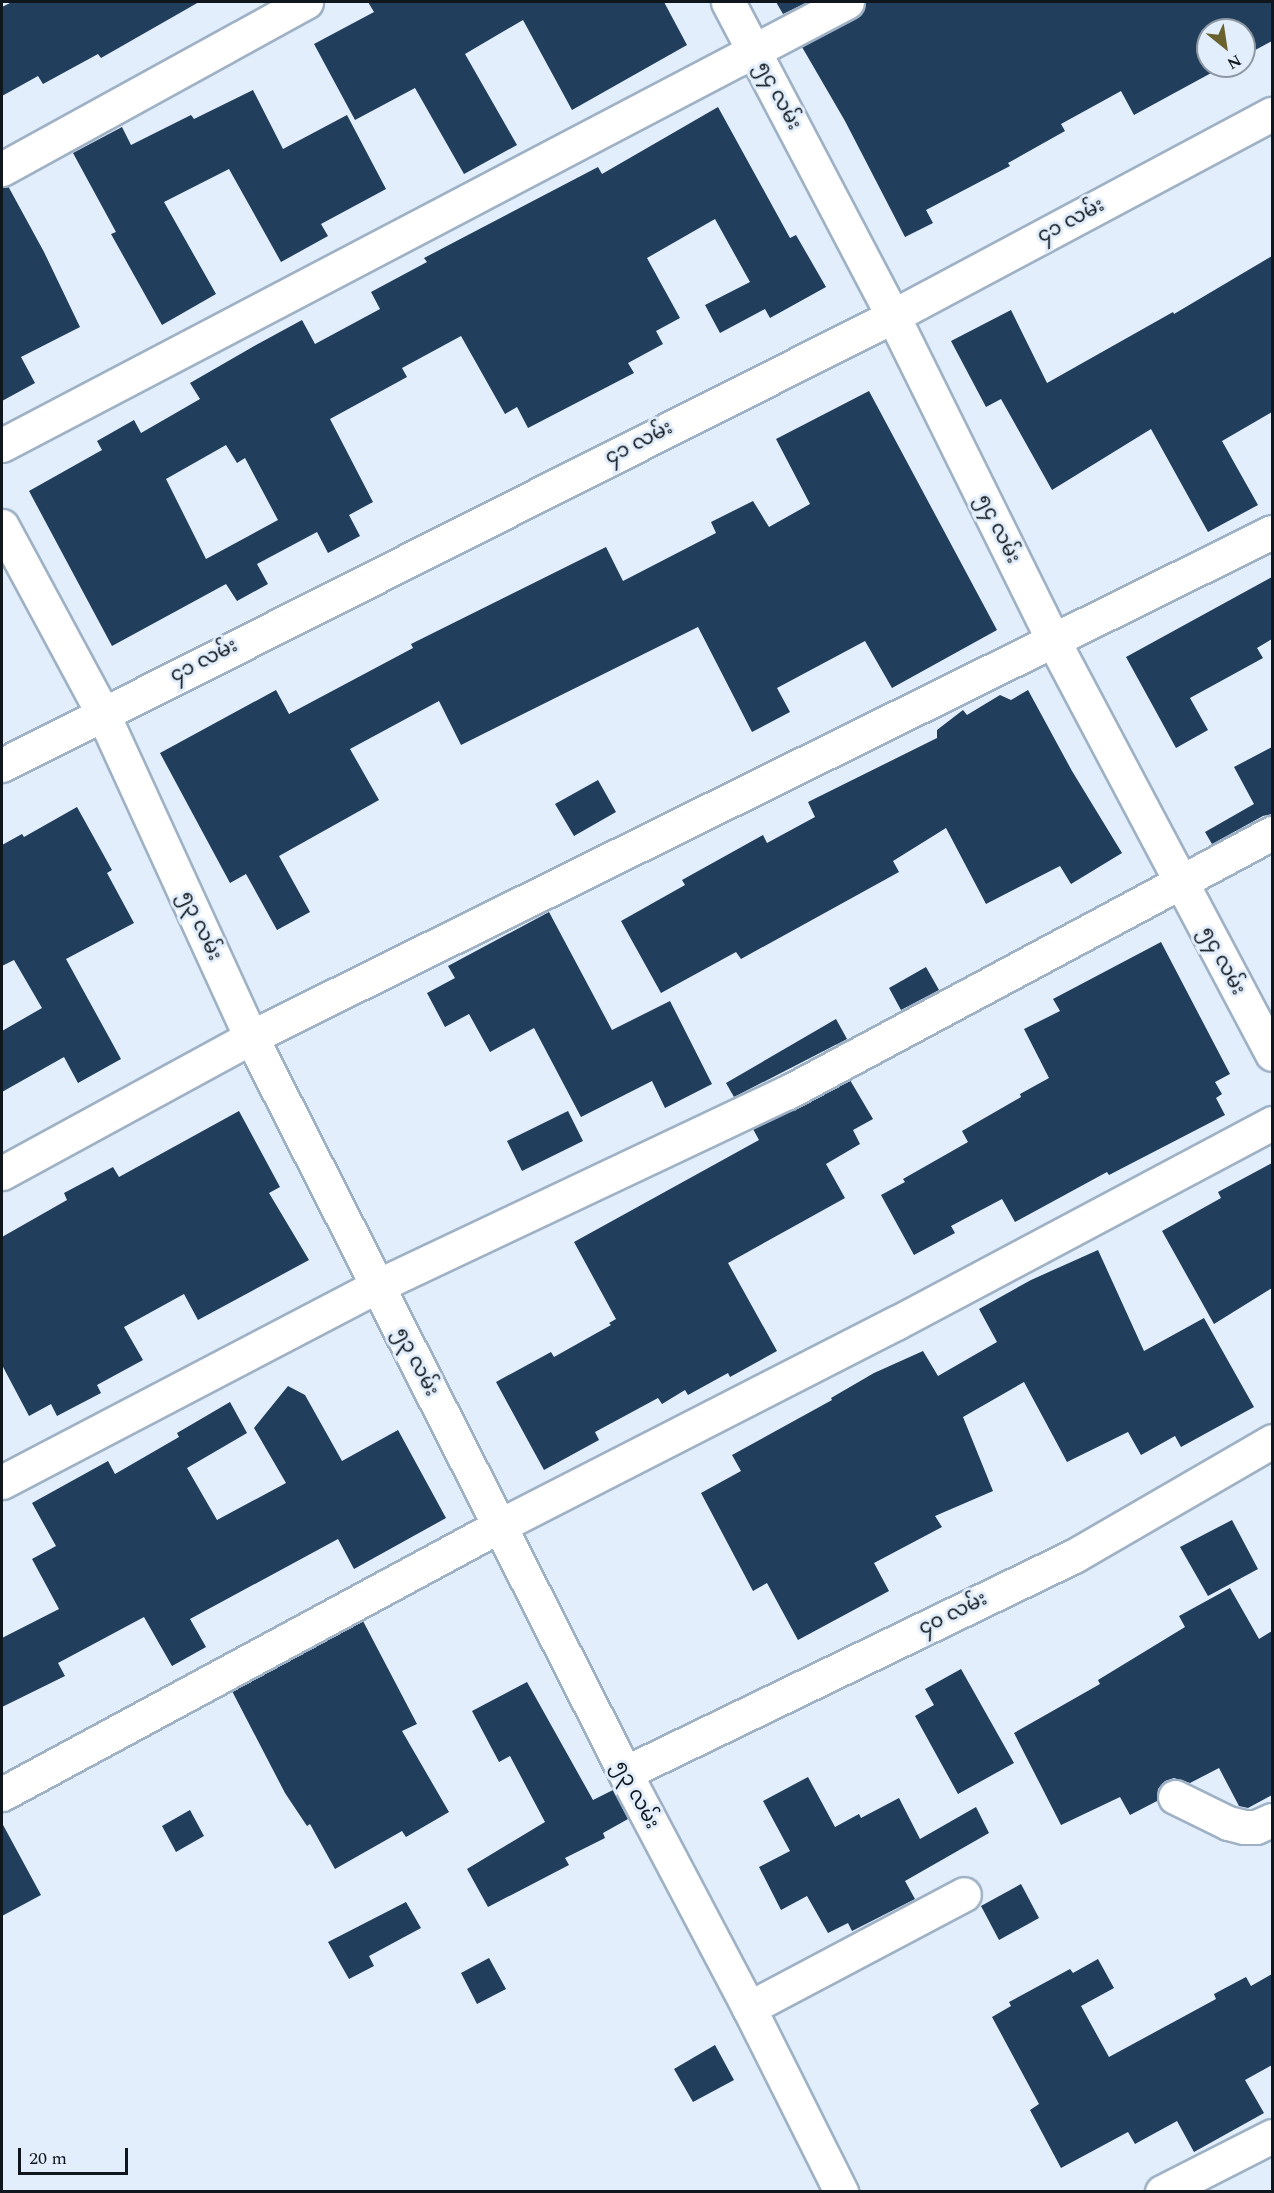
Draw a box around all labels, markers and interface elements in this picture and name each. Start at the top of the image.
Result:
north arrow [1196,18,1256,78]
text: N [1222,48,1246,76]
street label: ၅၄ လမ်း [750,58,806,134]
street label: ၄၁ လမ်း [1033,193,1109,249]
street label: ၄၁ လမ်း [601,416,677,470]
street label: ၅၄ လမ်း [971,491,1025,567]
street label: ၄၁ လမ်း [166,634,242,688]
street label: ၅၃ လမ်း [174,887,226,965]
street label: ၅၄ လမ်း [1194,923,1250,999]
street label: ၅၃ လမ်း [389,1324,443,1400]
street label: ၄၀ လမ်း [915,1587,991,1641]
street label: ၅၃ လမ်း [608,1757,664,1833]
scale bar [21,2136,130,2174]
text: 20 m [29,2145,67,2172]

